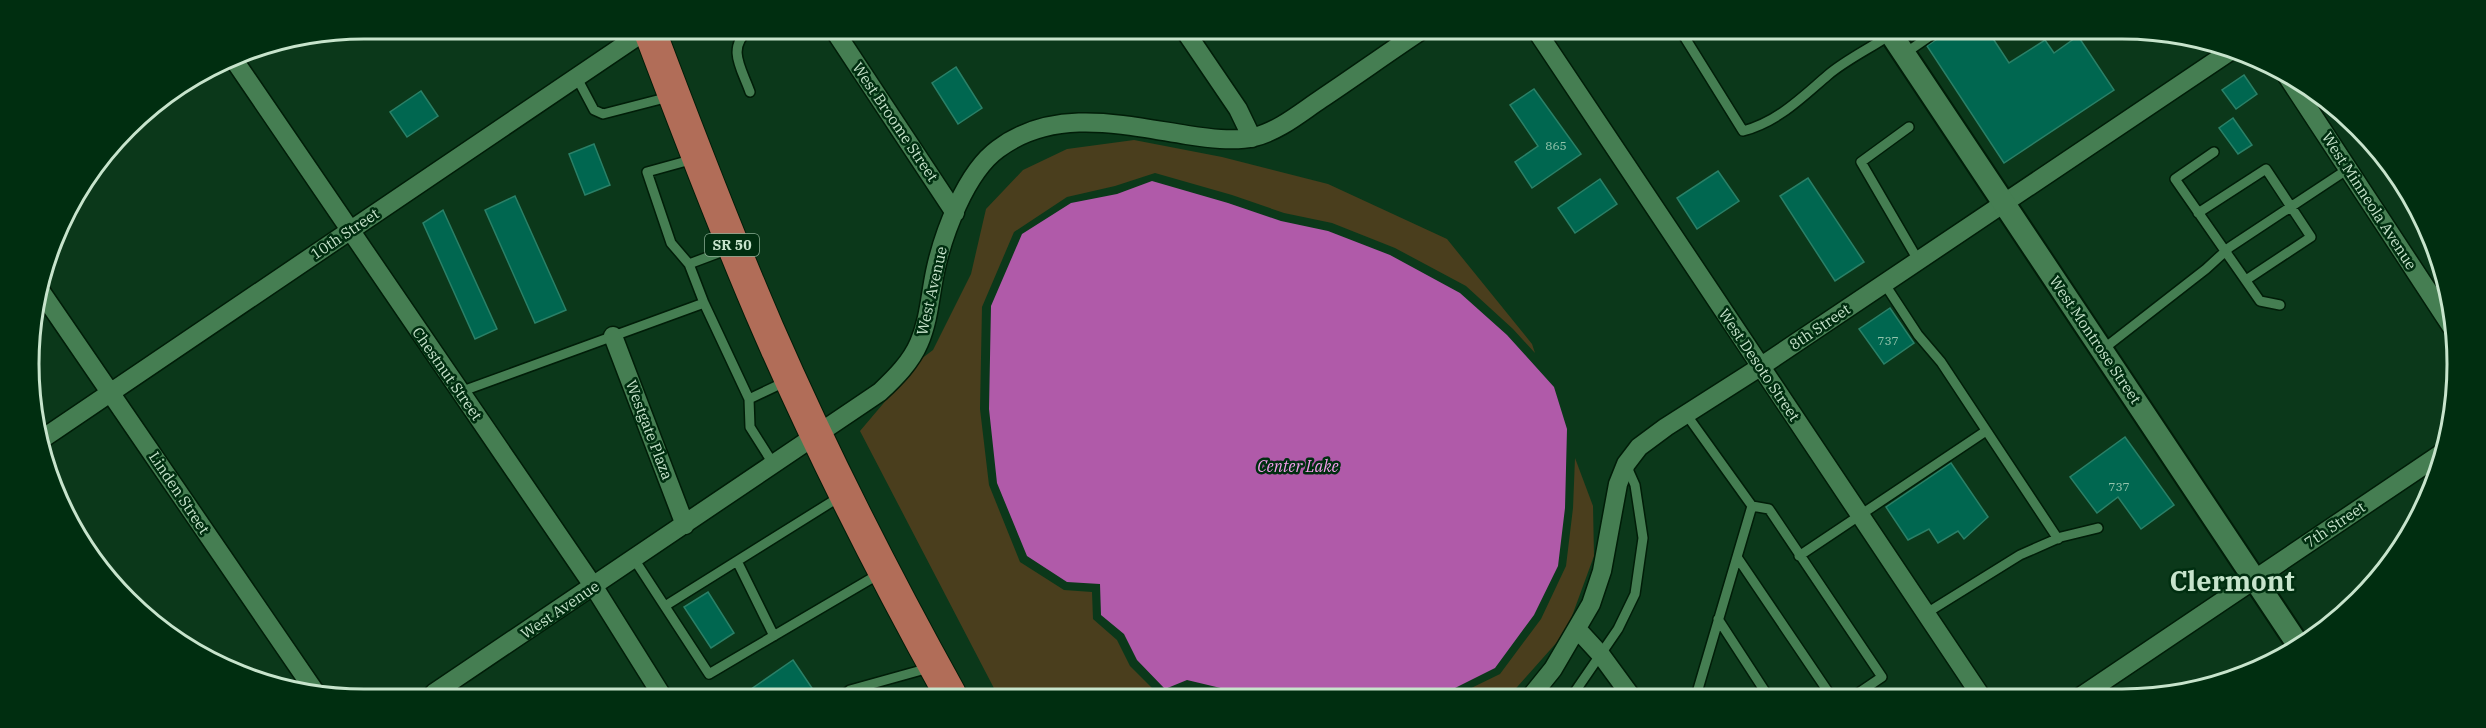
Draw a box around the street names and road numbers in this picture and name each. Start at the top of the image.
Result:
street label: West Broome Street [849,59,942,185]
street label: West Minneola Avenue [2318,128,2421,273]
street label: 10th Street [307,204,382,263]
road number: SR 50 [705,234,759,256]
street label: West Avenue [912,245,951,337]
street label: West Montrose Street [2045,272,2145,407]
street label: 8th Street [1786,299,1854,354]
street label: West Desoto Street [1715,305,1804,425]
street label: Chestnut Street [408,323,487,424]
street label: Westgate Plaza [622,377,677,482]
street label: Linden Street [145,448,214,538]
street label: 7th Street [2301,497,2369,552]
street label: West Avenue [517,576,603,643]

